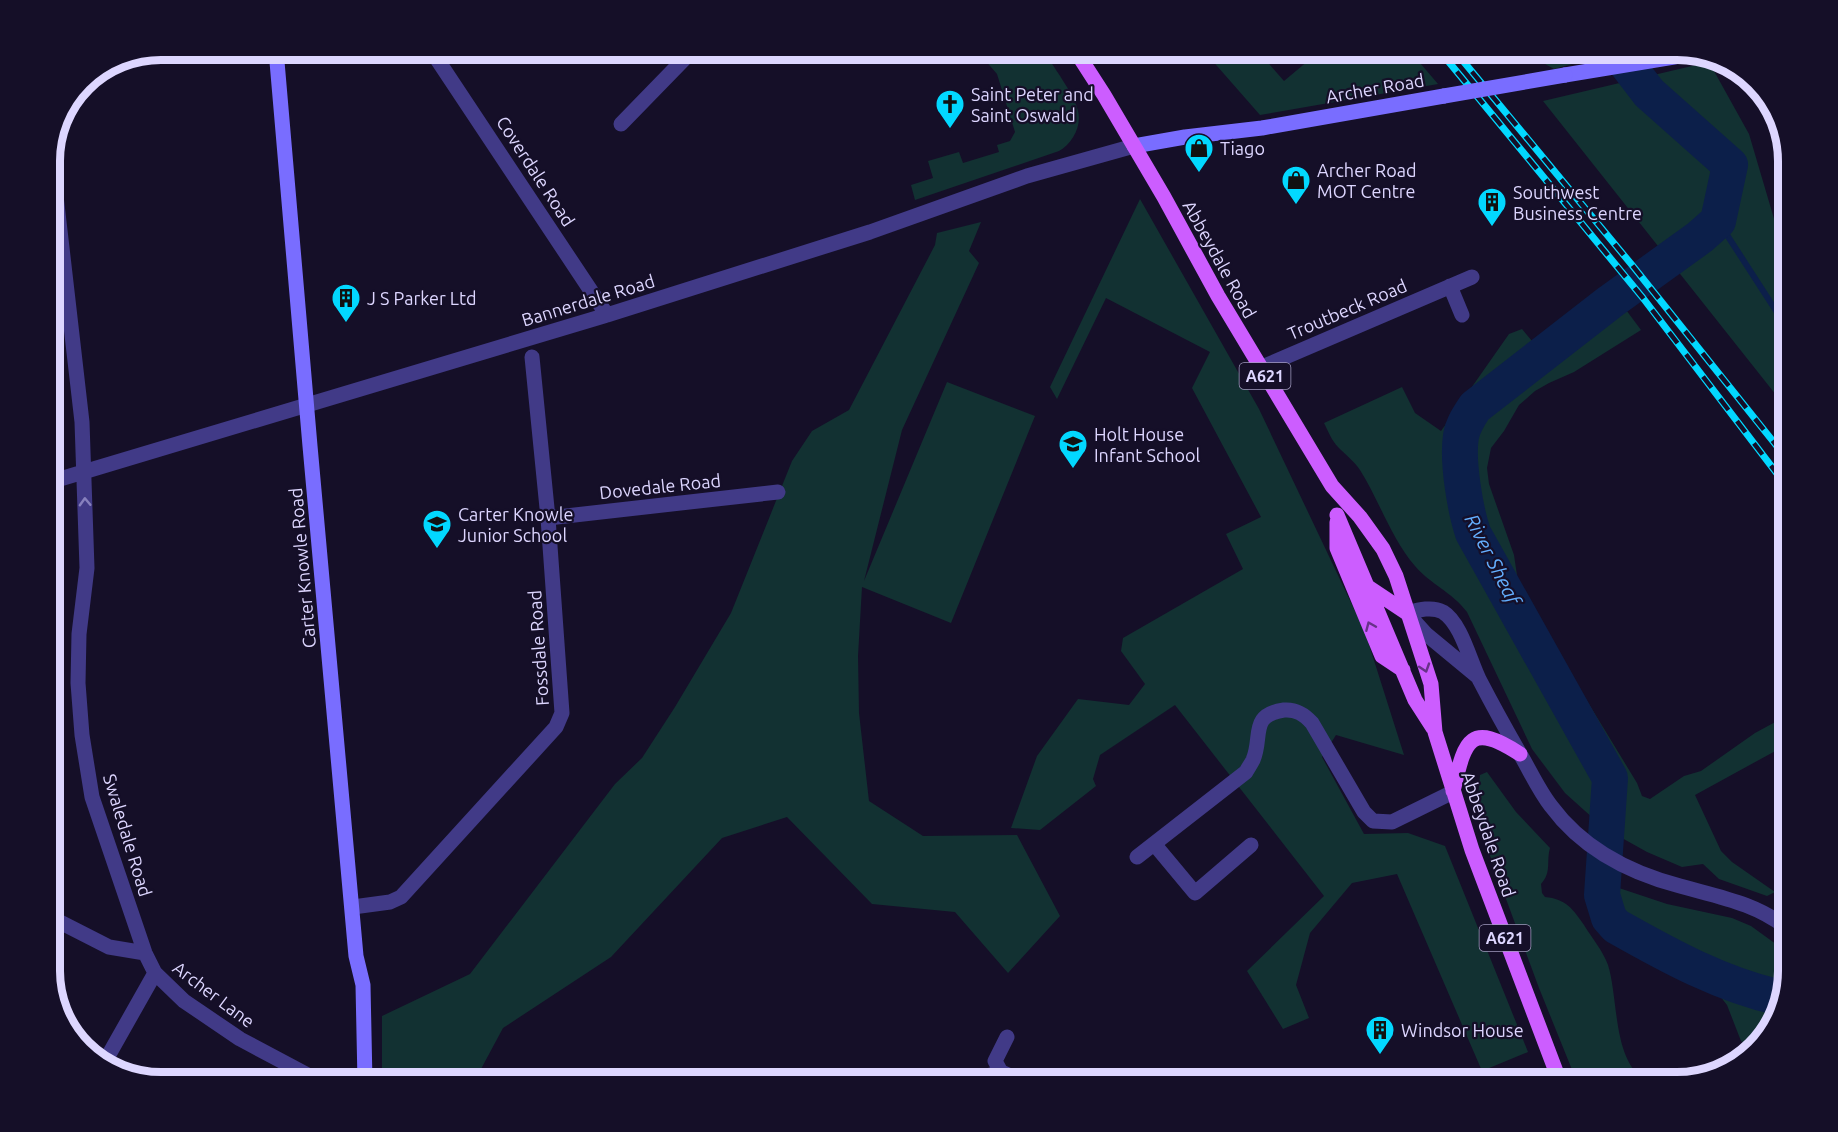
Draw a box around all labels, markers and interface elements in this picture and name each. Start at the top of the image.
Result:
street label: Archer Road [1324,70,1426,106]
place label: Saint Peter and Saint Oswald [971,84,1094,125]
church icon: Saint Peter and Saint Oswald [934,88,966,130]
street label: Coverdale Road [493,112,579,230]
shop icon: Tiago [1183,132,1215,174]
place label: Tiago [1220,138,1265,158]
place label: Archer Road MOT Centre [1317,160,1417,201]
shop icon: Archer Road MOT Centre [1280,164,1312,206]
place label: Southwest Business Centre [1513,182,1642,223]
building icon: Southwest Business Centre [1476,186,1508,228]
street label: Abbeydale Road [1179,197,1261,321]
street label: Bannerdale Road [519,270,657,330]
street label: Troutbeck Road [1284,275,1410,343]
building icon: J S Parker Ltd [330,282,362,324]
place label: J S Parker Ltd [367,288,477,308]
road number: A621 [1240,363,1290,389]
place label: Holt House Infant School [1094,424,1201,465]
school or university icon: Holt House Infant School [1057,428,1089,470]
street label: Dovedale Road [598,470,722,502]
street label: Carter Knowle Road [285,487,319,649]
one-way arrow [79,498,91,507]
place label: Carter Knowle Junior School [458,504,573,545]
school or university icon: Carter Knowle Junior School [421,508,453,550]
water label: River Sheaf [1460,510,1527,610]
street label: Fossdale Road [524,590,552,706]
one-way arrow [1365,621,1377,632]
one-way arrow [1418,662,1431,673]
street label: Abbeydale Road [1458,769,1520,899]
street label: Swaledale Road [100,771,156,899]
road number: A621 [1480,925,1530,951]
street label: Archer Lane [169,957,259,1031]
building icon: Windsor House [1364,1014,1396,1056]
place label: Windsor House [1401,1020,1524,1040]

